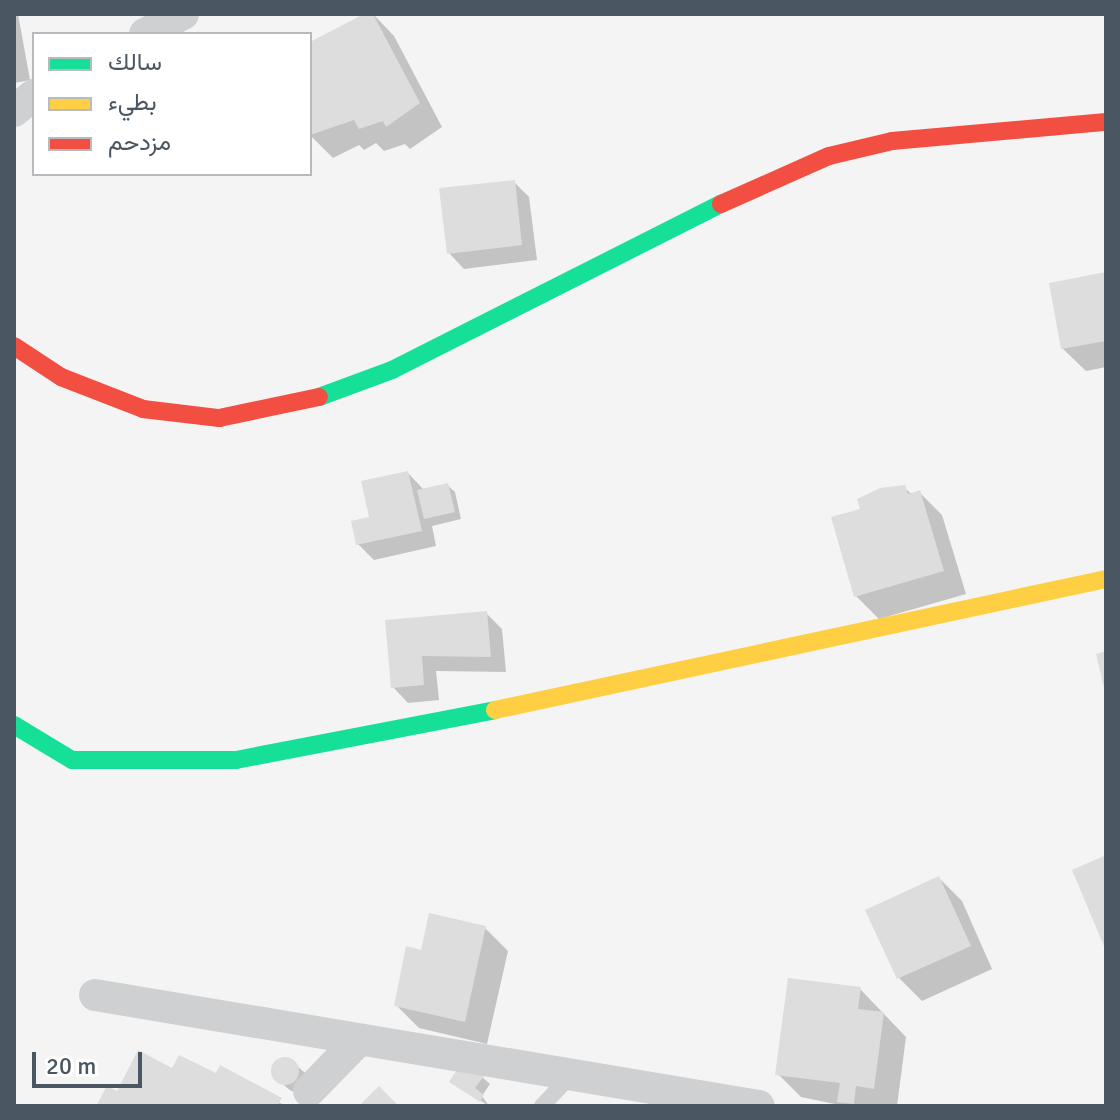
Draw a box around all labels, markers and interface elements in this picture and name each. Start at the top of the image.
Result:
legend [32,32,312,176]
text: سالك [108,47,162,77]
text: بطيء [108,87,157,117]
text: مزدحم [108,127,171,157]
scale bar [36,1036,146,1086]
text: 20 m [46,1051,96,1081]

